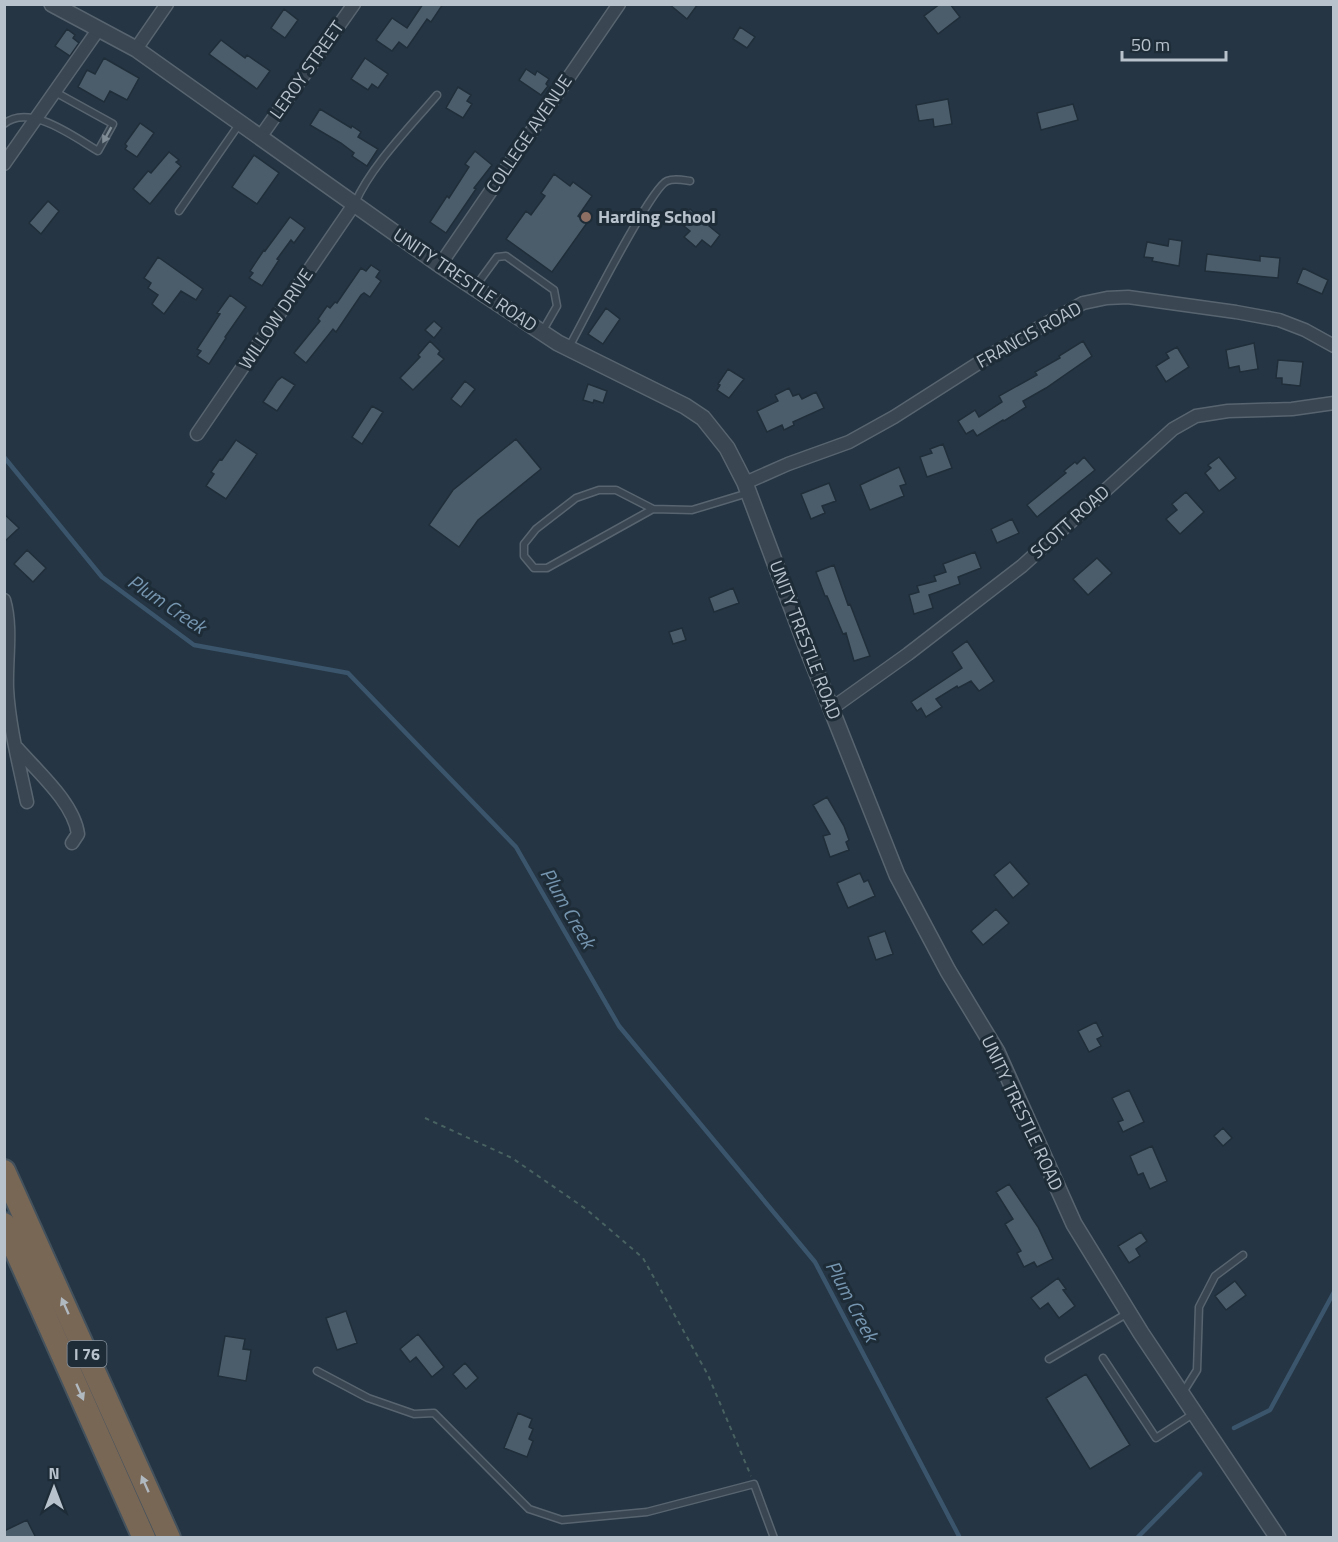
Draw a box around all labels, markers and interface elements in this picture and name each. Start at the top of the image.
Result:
street label: LEROY STREET [263,15,351,124]
scale bar [1122,24,1226,62]
text: 50 m [1131,31,1170,58]
street label: COLLEGE AVENUE [479,69,578,198]
one-way arrow [102,127,112,144]
place label: Harding School [598,203,716,230]
marker: Harding School [579,210,593,224]
street label: UNITY TRESTLE ROAD [388,221,543,338]
street label: WILLOW DRIVE [232,263,319,375]
street label: FRANCIS ROAD [971,295,1086,375]
street label: SCOTT ROAD [1024,479,1115,565]
street label: UNITY TRESTLE ROAD [763,556,848,723]
water label: Plum Creek [122,566,214,642]
water label: Plum Creek [533,862,605,956]
street label: UNITY TRESTLE ROAD [975,1031,1070,1195]
water label: Plum Creek [818,1254,888,1349]
one-way arrow [60,1297,70,1315]
road number: I 76 [68,1341,106,1367]
one-way arrow [75,1384,84,1401]
north arrow [24,1458,84,1518]
text: N [48,1461,60,1485]
one-way arrow [140,1475,150,1493]

